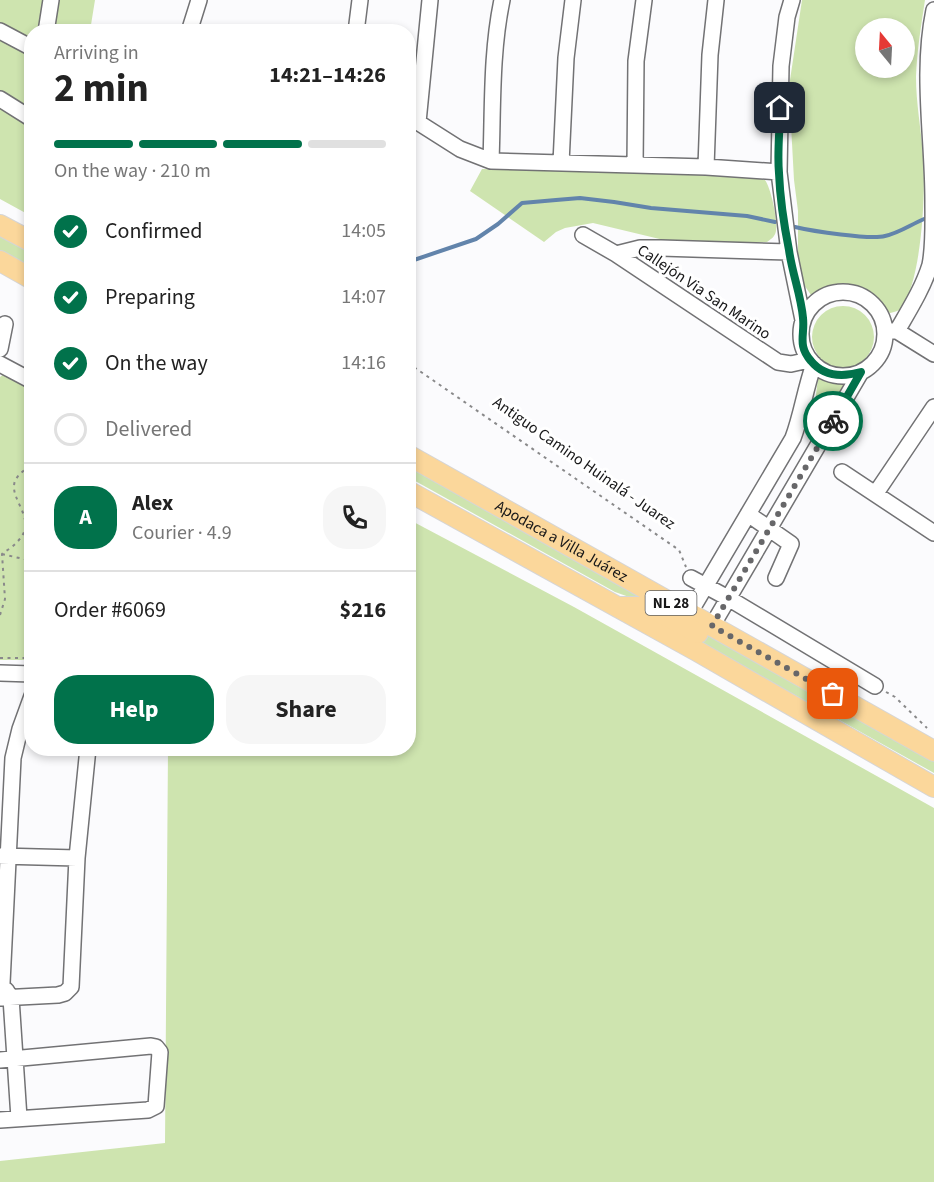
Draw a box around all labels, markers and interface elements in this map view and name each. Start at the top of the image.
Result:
north arrow [855,18,915,78]
map controls [855,18,915,78]
text: Arriving in [54,39,139,67]
text: 14:21–14:26 [269,59,386,91]
text: 2 min [54,61,149,117]
pin [754,82,805,133]
icon: home [763,91,796,124]
text: On the way · 210 m [54,157,211,185]
icon: check [54,215,87,248]
text: Confirmed [105,215,202,247]
text: 14:05 [341,217,386,245]
street label: Callejón Via San Marino [633,239,775,345]
icon: check [54,281,87,314]
text: Preparing [105,281,195,313]
text: 14:07 [341,283,386,311]
icon: check [54,347,87,380]
text: On the way [105,347,208,379]
text: 14:16 [341,349,386,377]
street label: Antiguo Camino Huinalá - Juarez [488,391,680,535]
courier [803,391,863,451]
icon: bike [817,405,850,438]
text: Delivered [105,413,192,445]
button: phone [323,486,386,549]
text: Alex [132,487,173,519]
street label: Apodaca a Villa Juárez [491,495,632,588]
text: A [79,501,92,533]
text: Courier · 4.9 [132,519,232,547]
road number: NL 28 [646,591,696,615]
text: Order #6069 [54,594,166,626]
text: $216 [340,594,386,626]
pin [807,668,858,719]
button: Help [54,675,214,744]
button: Share [226,675,386,744]
icon: bag [816,677,849,710]

